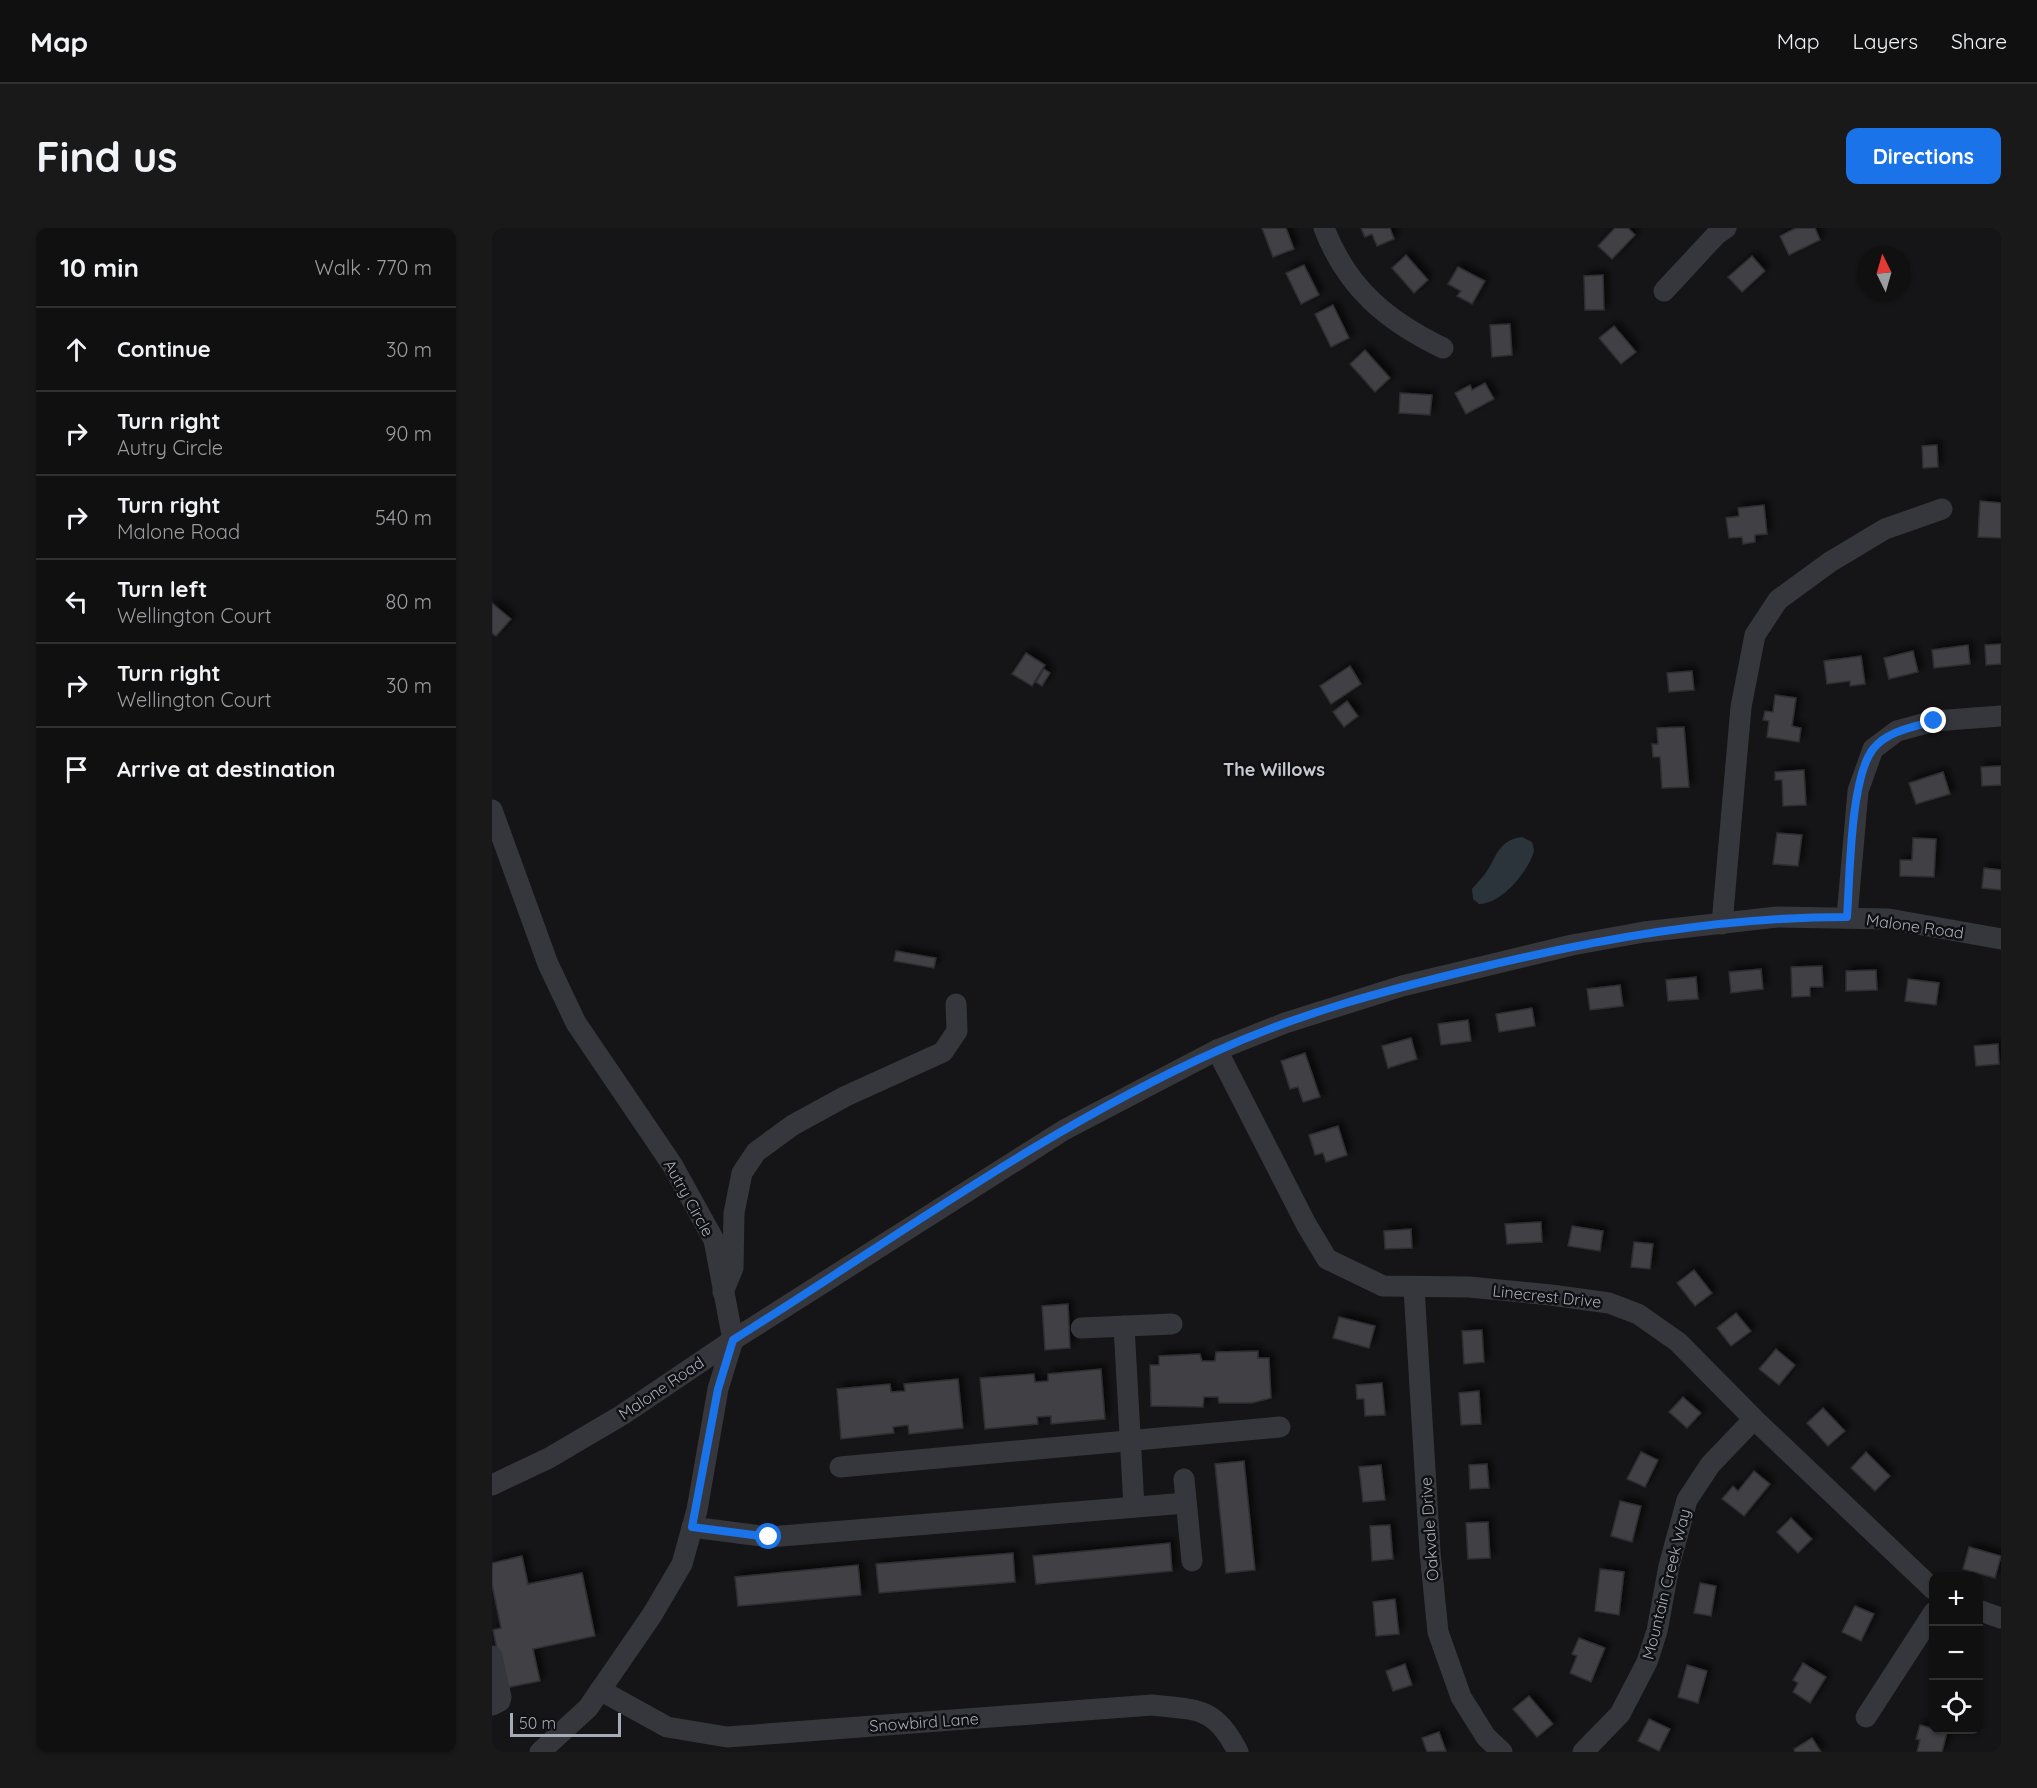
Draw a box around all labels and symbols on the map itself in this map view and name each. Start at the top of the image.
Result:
north arrow [1857,246,1911,300]
route end [1920,707,1946,733]
district label: The Willows [1223,758,1325,781]
street label: Malone Road [1865,909,1965,943]
street label: Autry Circle [660,1156,718,1240]
street label: Linecrest Drive [1492,1280,1602,1312]
street label: Malone Road [615,1352,707,1424]
street label: Oakvale Drive [1415,1476,1443,1582]
street label: Mountain Creek Way [1638,1506,1694,1662]
route start [755,1523,781,1549]
street label: Snowbird Lane [869,1708,979,1736]
scale bar [510,1710,621,1738]

